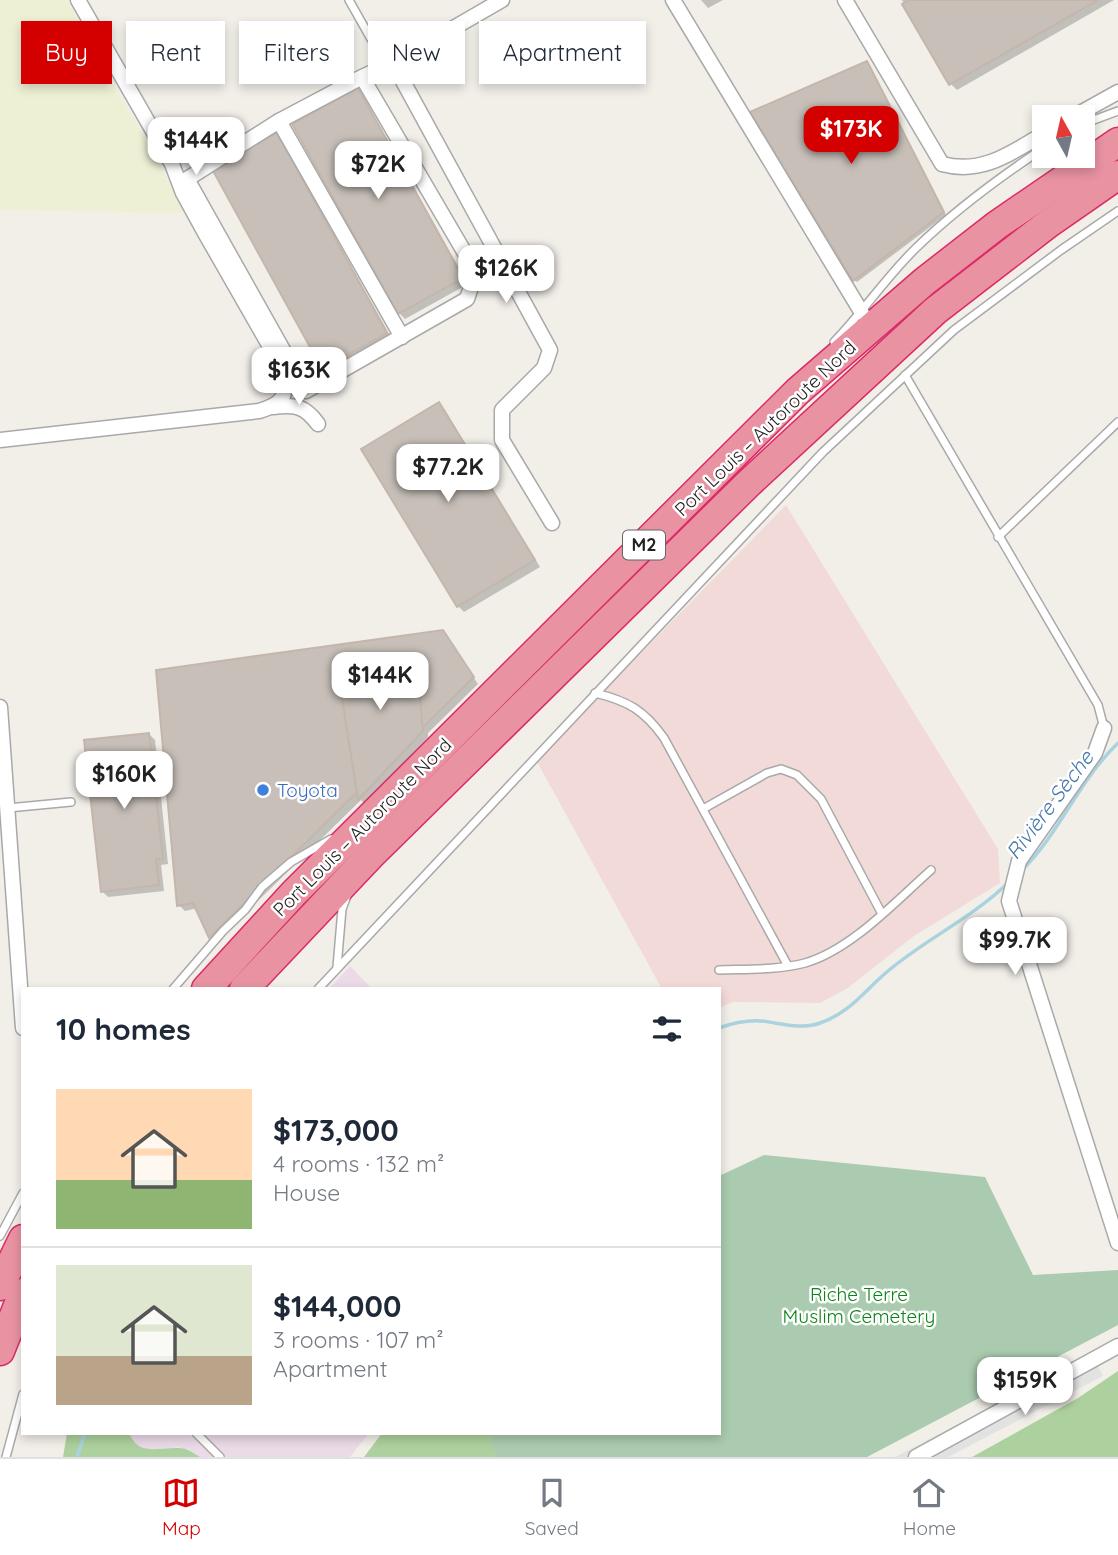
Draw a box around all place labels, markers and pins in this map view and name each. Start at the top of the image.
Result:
pin: $173K [802,106,900,166]
pin: $144K [147,118,245,177]
pin: $72K [337,142,419,201]
pin: $126K [457,246,555,305]
pin: $163K [250,348,348,407]
pin: $77.2K [391,444,505,504]
pin: $144K [331,652,429,712]
pin: $160K [75,752,173,811]
place label: Toyota [277,778,338,802]
marker: Toyota [255,782,271,798]
pin: $99.7K [958,918,1072,977]
pin: $159K [976,1358,1074,1417]

